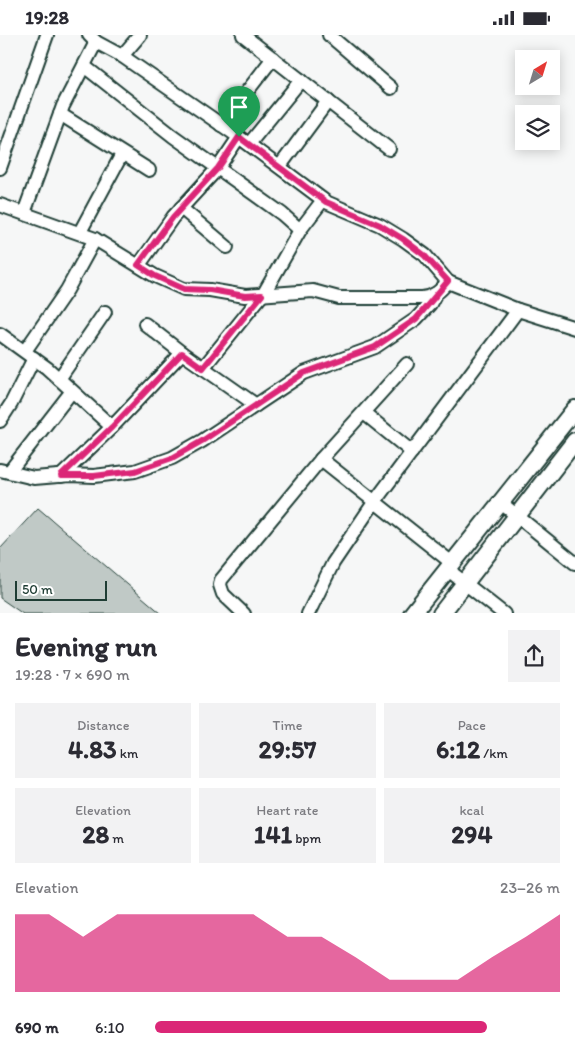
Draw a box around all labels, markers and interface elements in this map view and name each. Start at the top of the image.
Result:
text: 19:28 [25,6,69,29]
north arrow [515,50,560,95]
map controls [515,50,560,150]
pin [218,86,260,137]
icon: arrive [225,93,253,121]
button: layers [515,105,560,150]
scale bar [15,579,108,602]
text: 50 m [22,581,53,598]
text: Evening run [15,629,157,663]
button: share [508,630,560,682]
text: 19:28 · 7 × 690 m [15,665,130,684]
text: Distance [77,717,129,734]
text: Time [273,717,302,734]
text: Pace [458,717,486,734]
text: 4.83 [68,734,117,764]
text: 29:57 [259,734,316,764]
text: 6:12 [436,734,480,764]
text: km [117,745,138,762]
text: /km [480,745,508,762]
text: Elevation [75,802,131,819]
text: Heart rate [257,802,318,819]
text: kcal [459,802,484,819]
text: 28 [82,819,109,849]
text: 141 [254,819,292,849]
text: 294 [451,819,492,849]
text: m [109,830,124,847]
text: bpm [292,830,321,847]
text: Elevation [15,878,79,897]
text: 23–26 m [500,878,560,897]
text: 690 m [15,1018,59,1037]
text: 6:10 [95,1018,125,1037]

